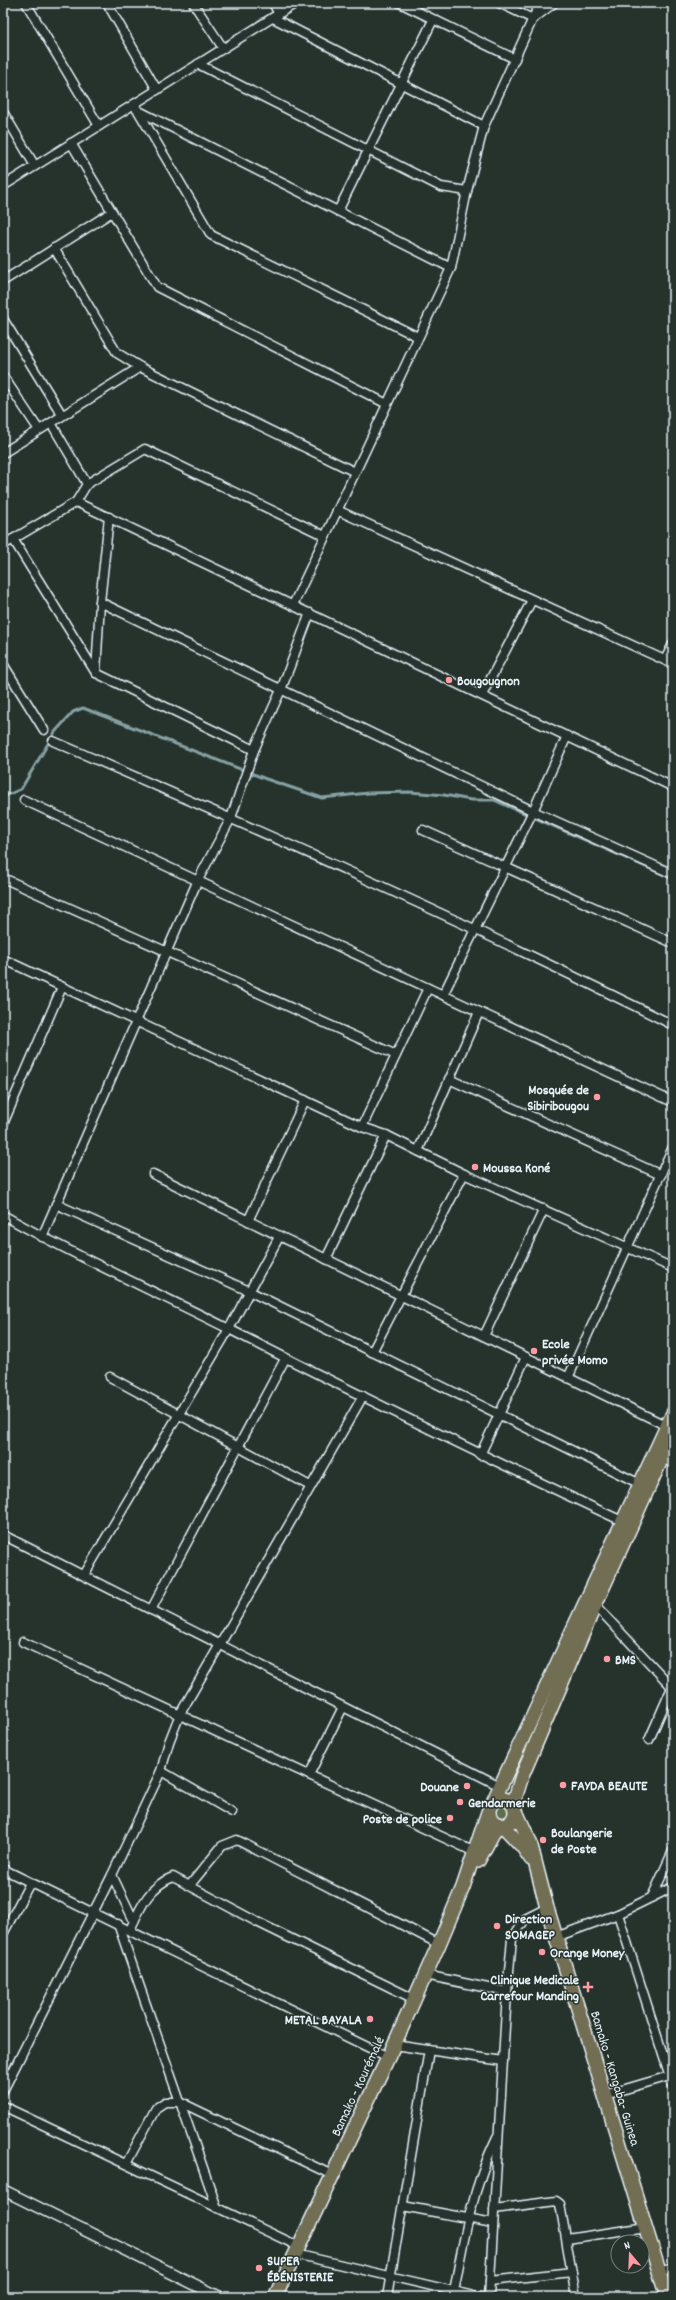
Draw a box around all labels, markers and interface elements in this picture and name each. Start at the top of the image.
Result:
place label: Bougougnon [457,672,520,692]
marker: Bougougnon [444,675,454,685]
place label: Mosquée de Sibiribougou [527,1081,589,1117]
marker: Mosquée de Sibiribougou [592,1092,602,1102]
place label: Moussa Koné [483,1159,550,1179]
marker: Moussa Koné [470,1162,480,1172]
place label: Ecole privée Momo [542,1335,608,1371]
marker: Ecole privée Momo [529,1346,539,1356]
place label: BMS [615,1651,636,1671]
marker: BMS [602,1654,612,1664]
place label: FAYDA BEAUTE [571,1777,648,1797]
place label: Douane [420,1778,459,1798]
marker: FAYDA BEAUTE [558,1780,568,1790]
marker: Douane [462,1781,472,1791]
place label: Gendarmerie [468,1794,536,1814]
marker: Gendarmerie [455,1797,465,1807]
place label: Poste de police [363,1810,442,1830]
marker: Poste de police [445,1813,455,1823]
place label: Boulangerie de Poste [551,1824,612,1860]
marker: Boulangerie de Poste [538,1835,548,1845]
place label: Direction SOMAGEP [505,1910,555,1946]
marker: Direction SOMAGEP [492,1921,502,1931]
place label: Orange Money [550,1944,626,1964]
marker: Orange Money [537,1947,547,1957]
place label: Clinique Medicale Carrefour Manding [480,1971,579,2007]
marker: Clinique Medicale Carrefour Manding [582,1981,594,1993]
street label: Bamako - Kangaba- Guinea [584,2009,644,2149]
place label: METAL BAYALA [285,2011,362,2031]
marker: METAL BAYALA [365,2014,375,2024]
street label: Bamako - Kourémalé [327,2034,391,2140]
north arrow [610,2234,650,2274]
text: N [622,2238,633,2255]
place label: SUPER ÉBÉNISTERIE [267,2252,334,2288]
marker: SUPER ÉBÉNISTERIE [254,2263,264,2273]

